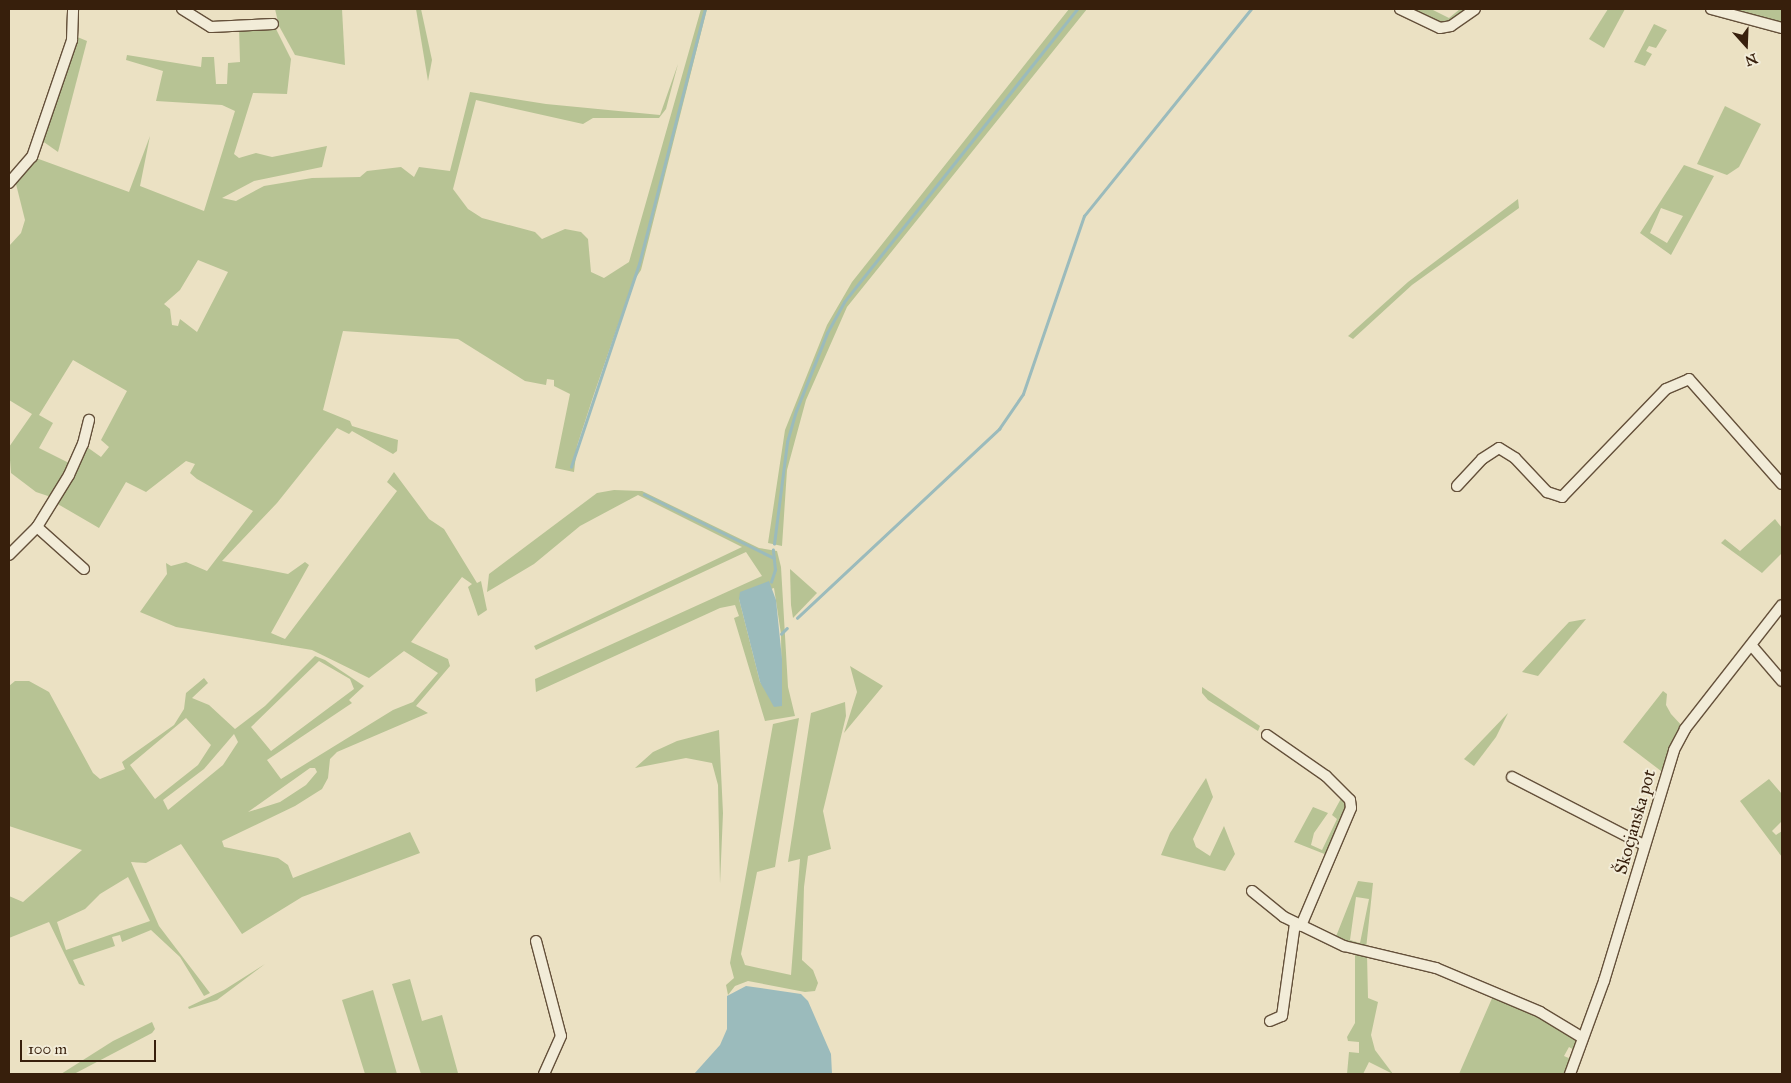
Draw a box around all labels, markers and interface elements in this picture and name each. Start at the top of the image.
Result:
north arrow [1721,20,1771,70]
text: N [1743,50,1760,70]
street label: Škocjanska pot [1610,767,1660,877]
scale bar [22,1030,159,1062]
text: 100 m [28,1040,67,1058]

